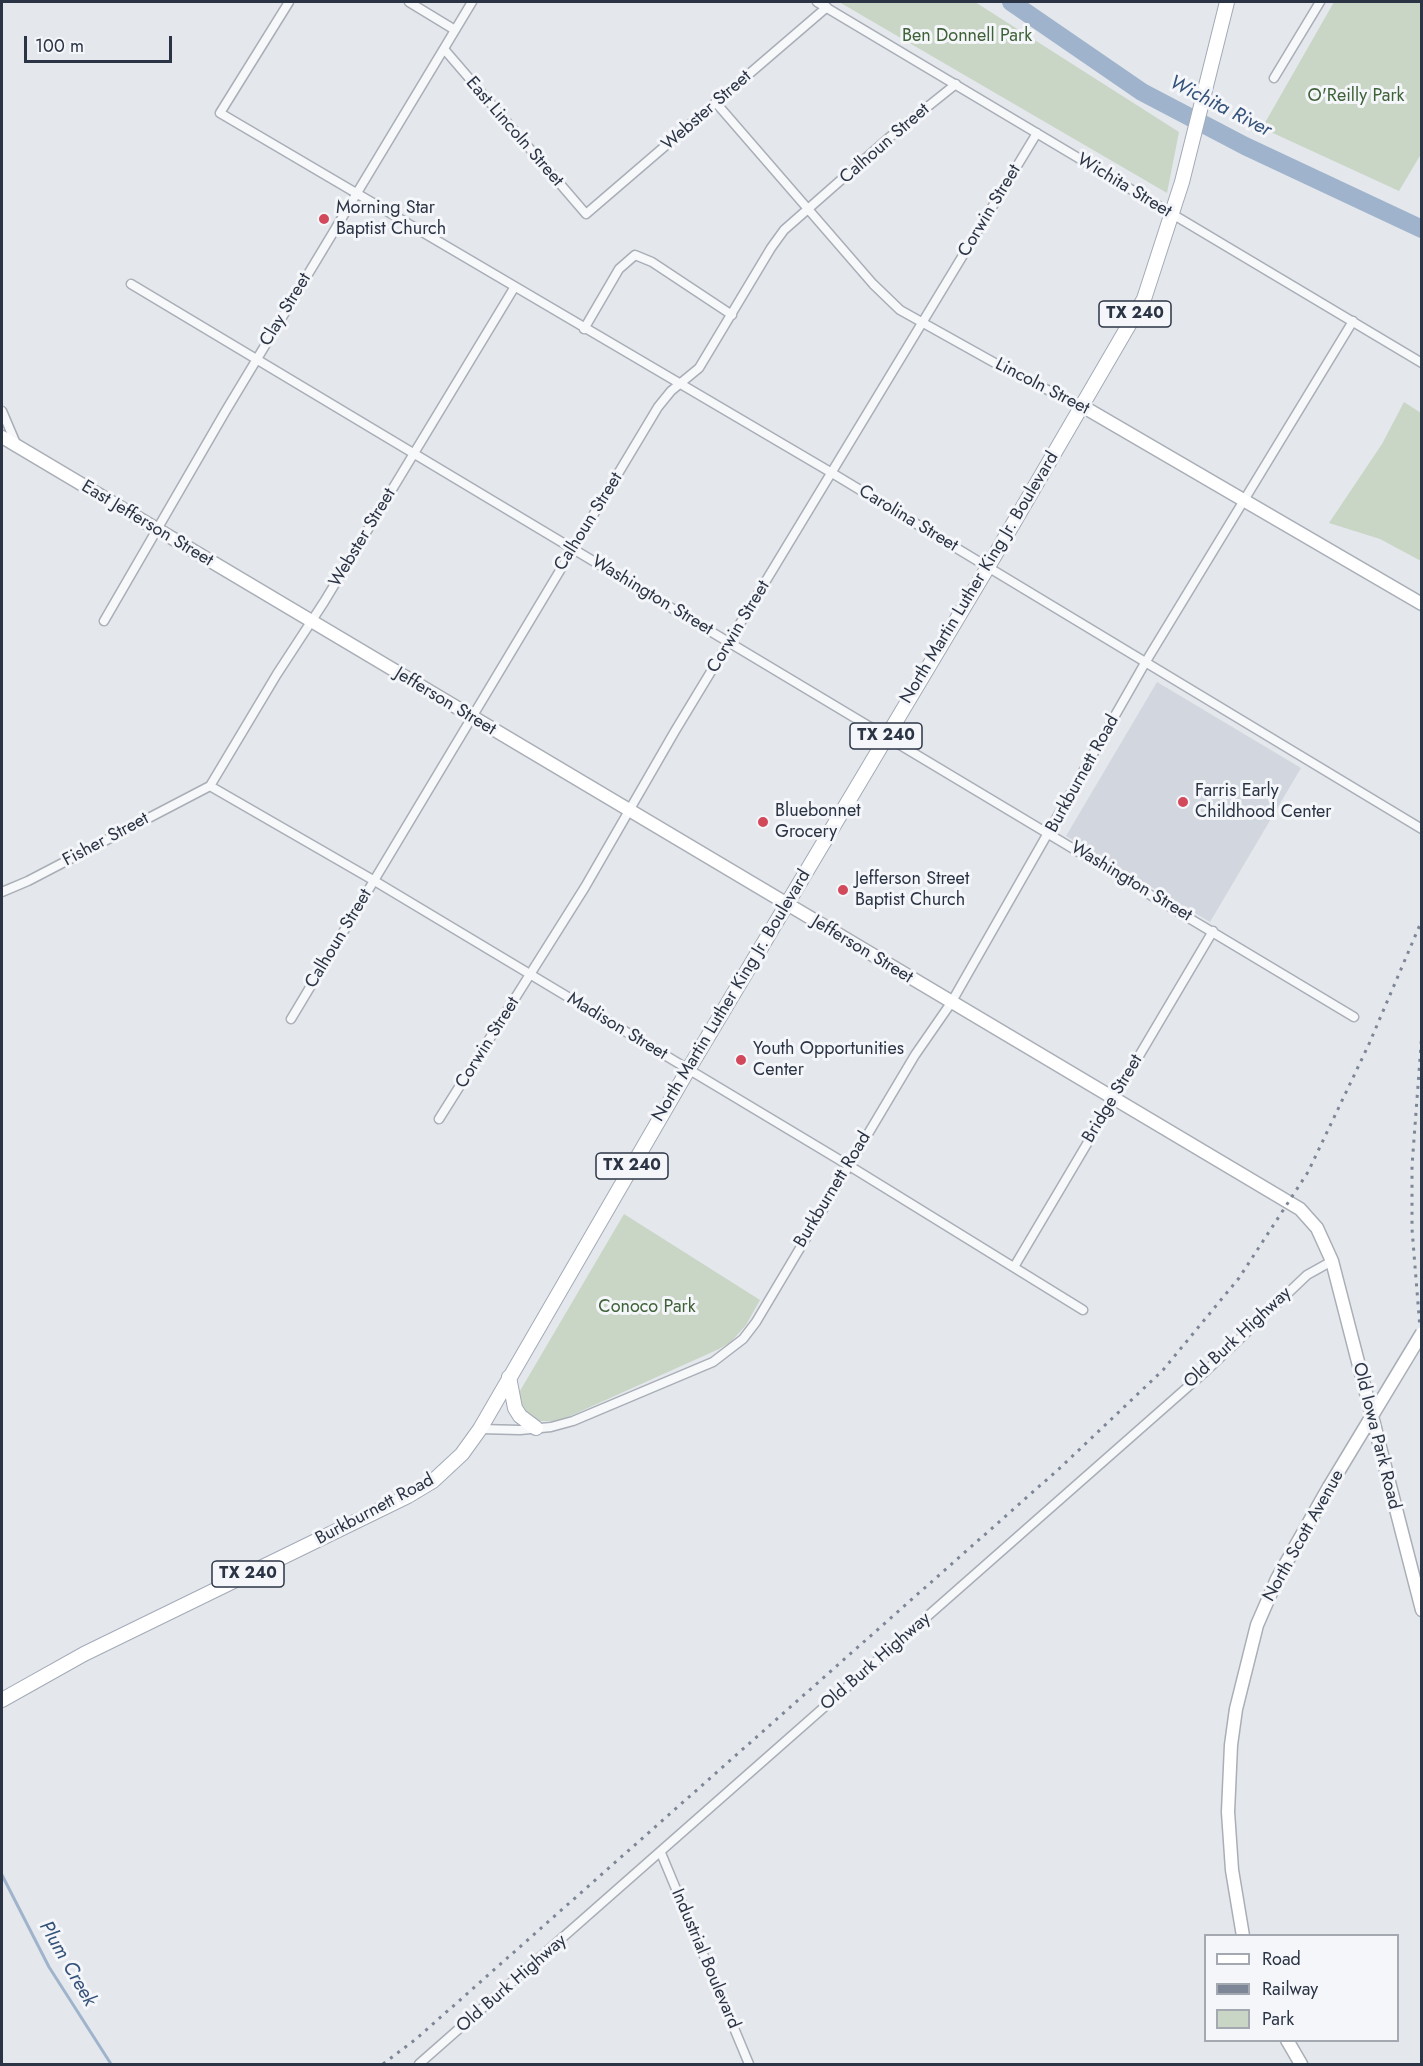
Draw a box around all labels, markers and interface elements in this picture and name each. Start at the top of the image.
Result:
scale bar [27,24,176,62]
park label: Ben Donnell Park [902,26,1032,48]
text: 100 m [35,33,84,59]
street label: Webster Street [658,66,756,156]
water label: Wichita River [1165,71,1275,143]
street label: East Lincoln Street [461,73,567,191]
park label: O'Reilly Park [1307,86,1405,108]
street label: Calhoun Street [836,99,934,189]
street label: Wichita Street [1073,149,1175,223]
street label: Corwin Street [954,161,1026,261]
place label: Morning Star Baptist Church [336,198,446,240]
marker: Morning Star Baptist Church [317,212,331,226]
street label: Clay Street [256,270,316,350]
road number: TX 240 [1099,301,1171,327]
street label: Lincoln Street [991,354,1093,420]
street label: North Martin Luther King Jr. Boulevard [896,448,1064,708]
street label: Calhoun Street [550,469,628,575]
street label: East Jefferson Street [77,476,217,572]
street label: Carolina Street [854,481,962,557]
street label: Webster Street [325,485,401,591]
street label: Washington Street [587,551,717,641]
street label: Corwin Street [703,577,775,677]
street label: Jefferson Street [390,663,500,741]
street label: Burkburnett Road [1042,711,1124,837]
road number: TX 240 [850,723,922,749]
place label: Farris Early Childhood Center [1195,781,1331,824]
marker: Farris Early Childhood Center [1176,795,1190,809]
place label: Bluebonnet Grocery [775,801,860,844]
street label: Fisher Street [59,808,153,872]
marker: Bluebonnet Grocery [756,815,770,829]
street label: Washington Street [1066,837,1196,927]
street label: North Martin Luther King Jr. Boulevard [648,866,816,1126]
place label: Jefferson Street Baptist Church [855,869,969,912]
marker: Jefferson Street Baptist Church [836,883,850,897]
street label: Calhoun Street [301,886,377,992]
street label: Jefferson Street [807,911,917,989]
street label: Madison Street [563,989,671,1065]
street label: Corwin Street [451,993,525,1093]
place label: Youth Opportunities Center [753,1039,904,1082]
street label: Bridge Street [1078,1051,1148,1147]
marker: Youth Opportunities Center [734,1053,748,1067]
street label: Burkburnett Road [790,1128,876,1252]
road number: TX 240 [596,1153,668,1179]
street label: Old Burk Highway [1180,1283,1296,1393]
park label: Conoco Park [598,1297,696,1319]
street label: Old Iowa Park Road [1347,1360,1405,1512]
street label: North Scott Avenue [1259,1466,1349,1606]
street label: Burkburnett Road [312,1470,438,1550]
road number: TX 240 [212,1561,284,1587]
street label: Old Burk Highway [816,1608,936,1716]
street label: Industrial Boulevard [666,1886,744,2032]
water label: Plum Creek [33,1917,101,2011]
street label: Old Burk Highway [452,1930,572,2038]
legend [1204,1934,1399,2042]
text: Road [1262,1946,1301,1972]
text: Railway [1262,1976,1318,2002]
text: Park [1262,2006,1294,2032]

